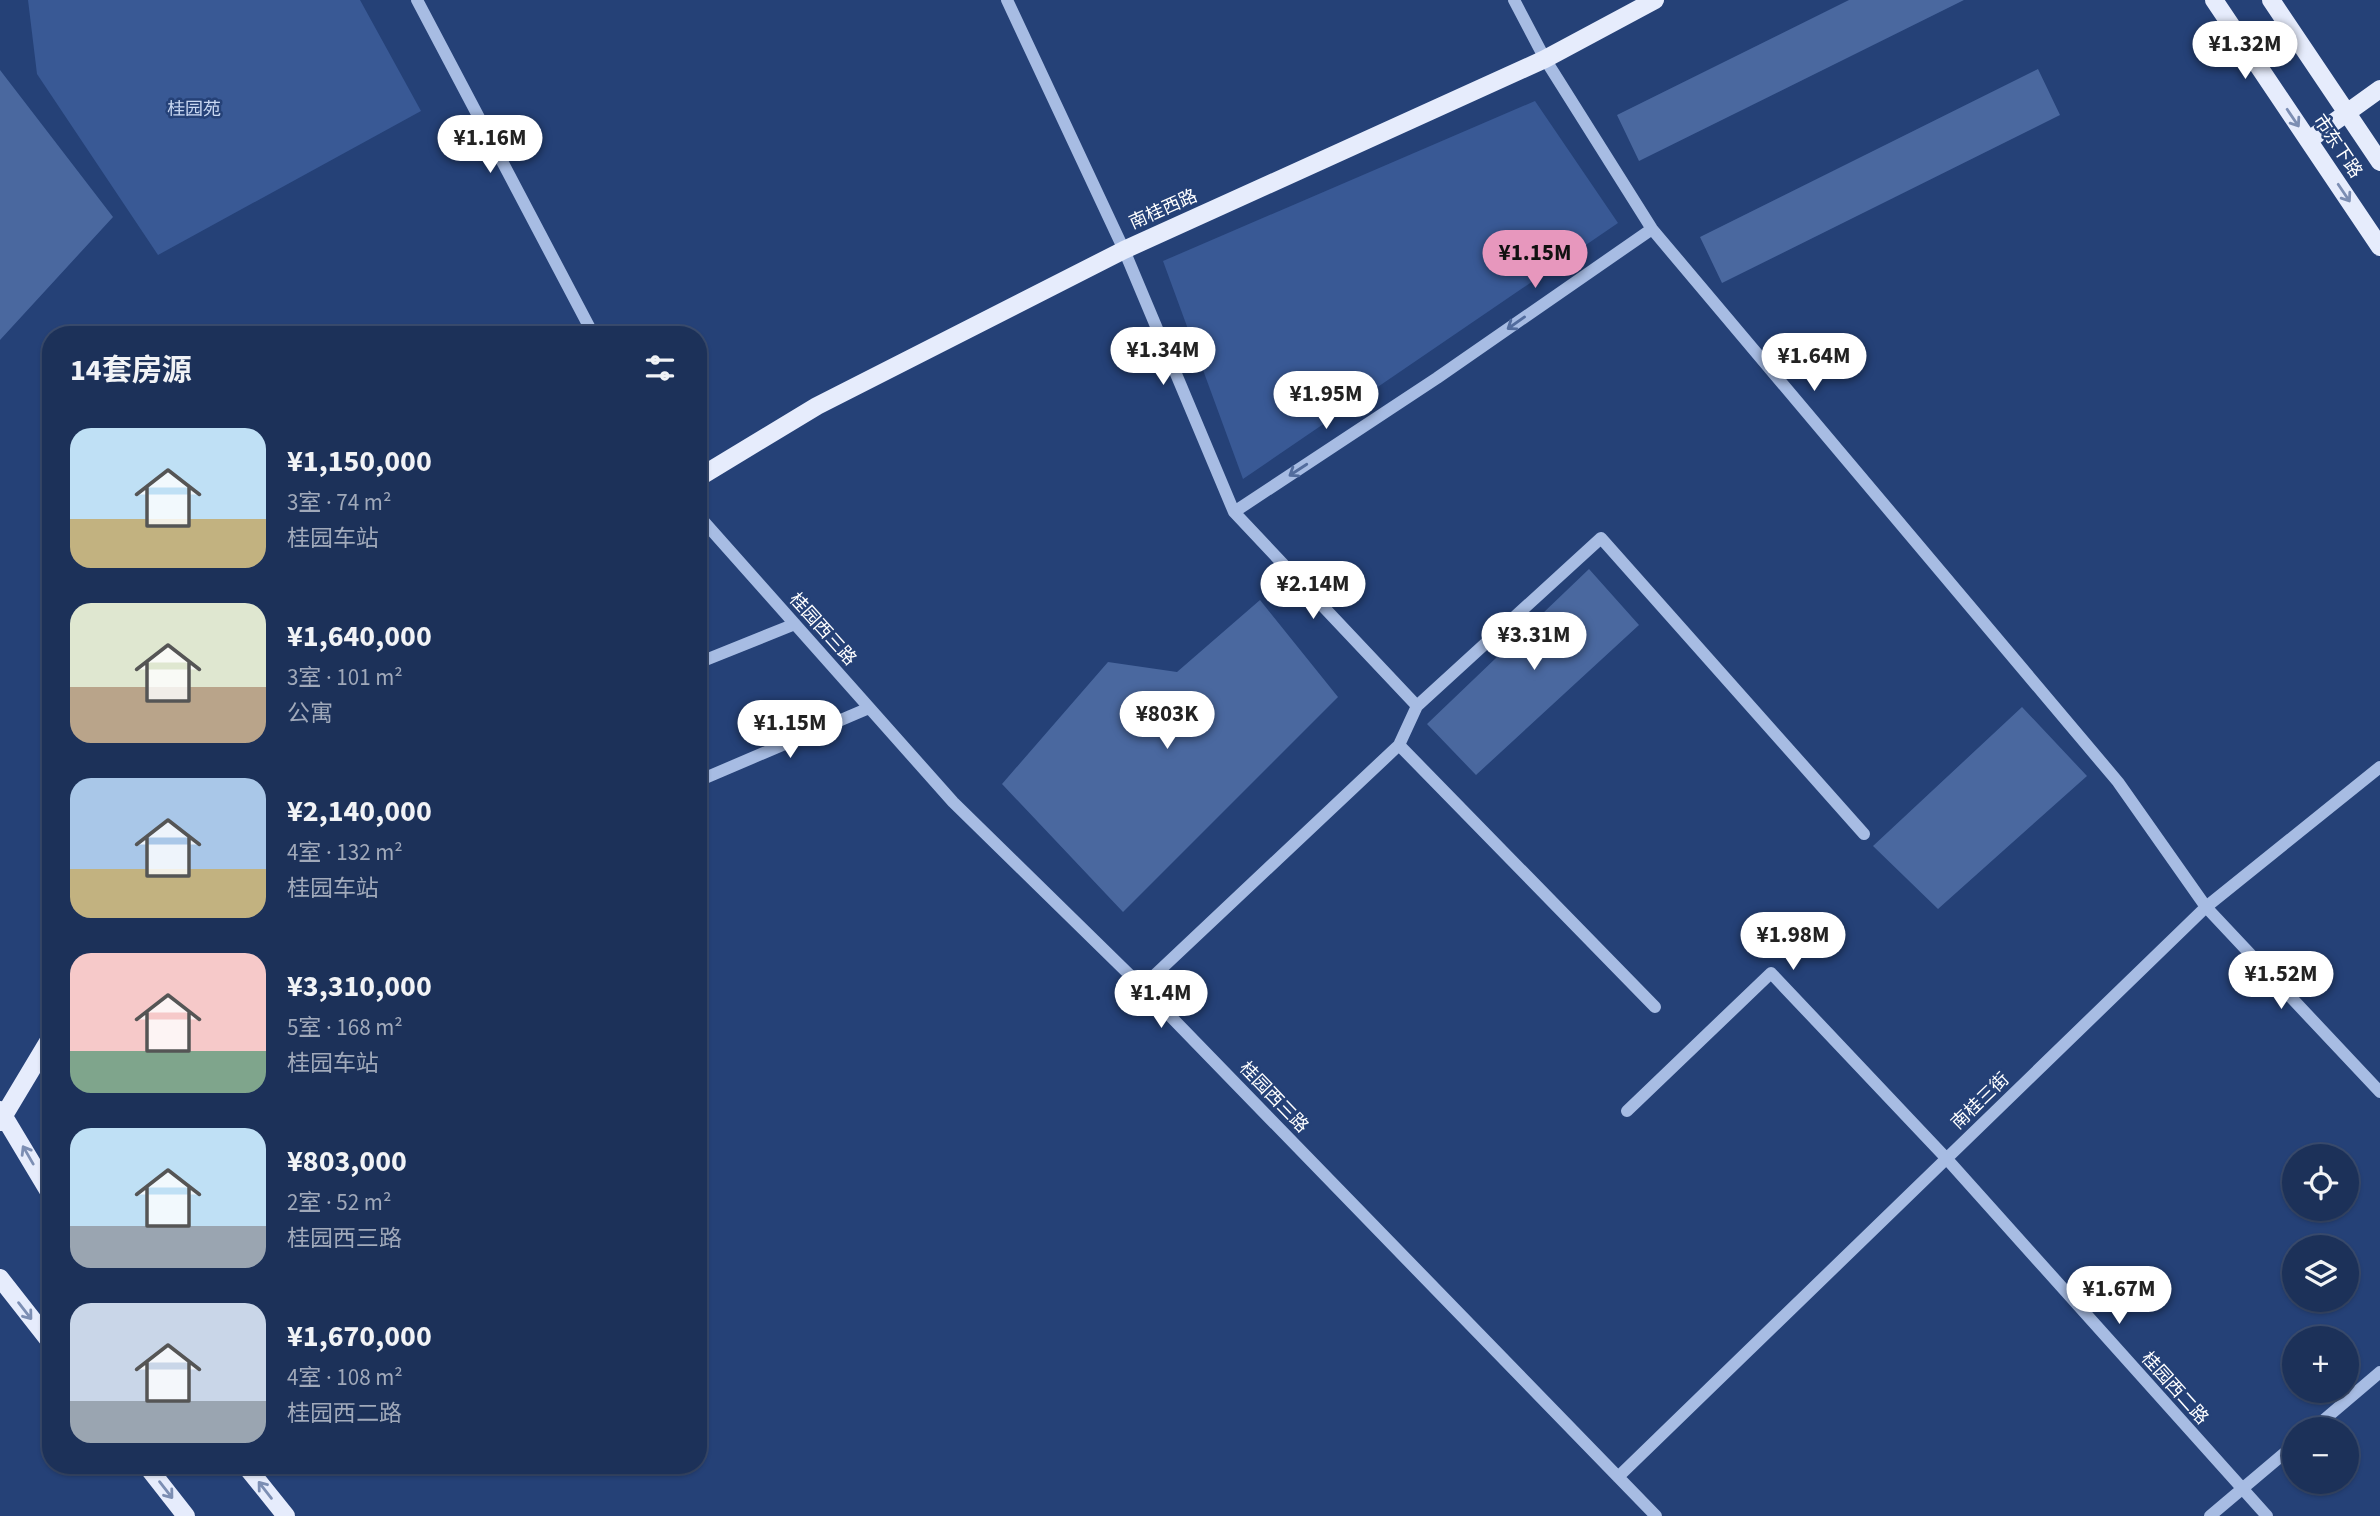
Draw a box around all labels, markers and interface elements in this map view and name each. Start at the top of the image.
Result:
pin: ¥1.32M [2188,22,2302,81]
text: ¥1.32M [2208,27,2282,60]
park label: 桂园苑 [167,97,221,122]
one-way arrow [2286,107,2300,127]
street label: 市东下路 [2307,109,2368,183]
pin: ¥1.16M [433,116,547,175]
text: ¥1.16M [453,121,527,154]
street label: 南桂西路 [1125,183,1201,236]
one-way arrow [2338,183,2352,203]
pin: ¥1.15M [1478,230,1592,290]
text: ¥1.15M [1498,236,1572,269]
one-way arrow [1507,316,1526,330]
pin: ¥1.34M [1106,328,1220,387]
text: ¥1.34M [1126,333,1200,366]
pin: ¥1.64M [1757,334,1871,393]
text: ¥1.64M [1777,339,1851,372]
text: 14套房源 [70,349,192,392]
icon: filters [641,349,679,387]
pin: ¥1.95M [1269,372,1383,431]
text: ¥1.95M [1289,377,1363,410]
text: ¥1,150,000 [287,440,432,483]
icon: home [126,456,210,540]
one-way arrow [1289,463,1308,477]
text: 3室 · 74 m² [287,486,391,519]
text: 桂园车站 [287,522,379,555]
pin: ¥2.14M [1256,562,1370,621]
text: ¥2.14M [1276,567,1350,600]
street label: 桂园西三路 [783,588,862,671]
pin: ¥3.31M [1477,612,1591,672]
text: ¥1,640,000 [287,615,432,658]
text: ¥3.31M [1497,618,1571,651]
icon: home [126,631,210,715]
text: 3室 · 101 m² [287,661,403,694]
pin: ¥803K [1118,692,1216,751]
text: 公寓 [287,697,333,730]
text: ¥803K [1136,697,1198,730]
pin: ¥1.15M [733,700,847,760]
text: ¥1.15M [753,706,827,739]
text: ¥2,140,000 [287,790,432,833]
icon: home [126,806,210,890]
text: 4室 · 132 m² [287,836,403,869]
text: 桂园车站 [287,872,379,905]
pin: ¥1.98M [1736,912,1850,972]
text: ¥1.98M [1756,918,1830,951]
pin: ¥1.52M [2224,951,2338,1011]
text: ¥1.52M [2244,957,2318,990]
text: ¥3,310,000 [287,965,432,1008]
pin: ¥1.4M [1112,970,1210,1030]
text: ¥1.4M [1131,976,1191,1009]
icon: home [126,981,210,1065]
text: 5室 · 168 m² [287,1011,403,1044]
text: 桂园车站 [287,1047,379,1080]
street label: 桂园西三路 [1233,1056,1314,1138]
street label: 南桂三街 [1946,1067,2015,1135]
text: ¥803,000 [287,1140,407,1183]
map controls [2282,1144,2359,1494]
button: locate [2282,1144,2359,1221]
one-way arrow [21,1146,35,1166]
icon: home [126,1156,210,1240]
text: 2室 · 52 m² [287,1186,391,1219]
text: 桂园西三路 [287,1222,402,1255]
button: layers [2282,1235,2359,1312]
pin: ¥1.67M [2062,1266,2176,1326]
text: ¥1.67M [2082,1272,2156,1305]
one-way arrow [18,1301,33,1319]
text: ¥1,670,000 [287,1315,432,1358]
button: + [2282,1326,2359,1403]
icon: home [126,1331,210,1415]
street label: 桂园西二路 [2135,1347,2214,1430]
text: 4室 · 108 m² [287,1361,403,1394]
text: 桂园西二路 [287,1397,402,1430]
button: − [2282,1417,2359,1494]
one-way arrow [158,1481,173,1499]
one-way arrow [258,1482,273,1500]

